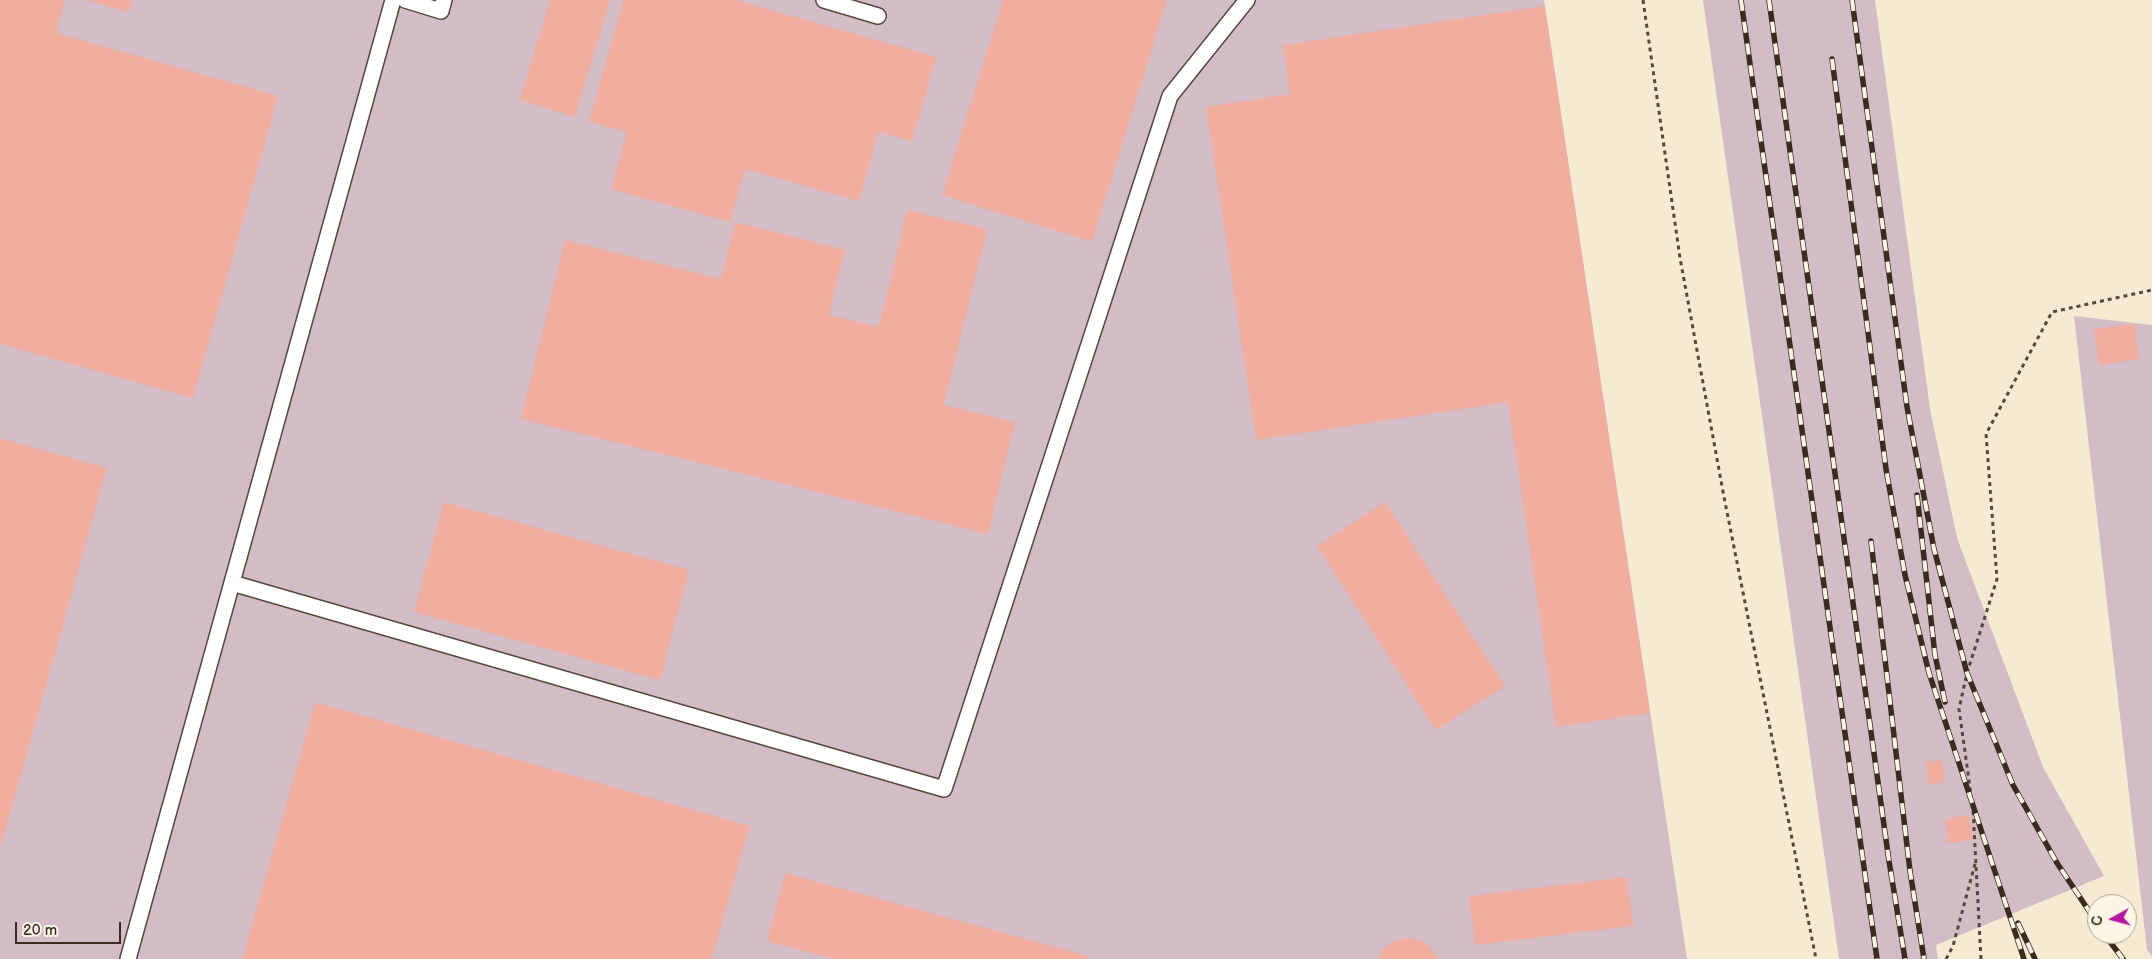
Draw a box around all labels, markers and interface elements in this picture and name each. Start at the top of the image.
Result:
north arrow [2087,894,2137,944]
scale bar [18,912,124,944]
text: С [2089,915,2107,927]
text: 20 m [23,921,57,940]

